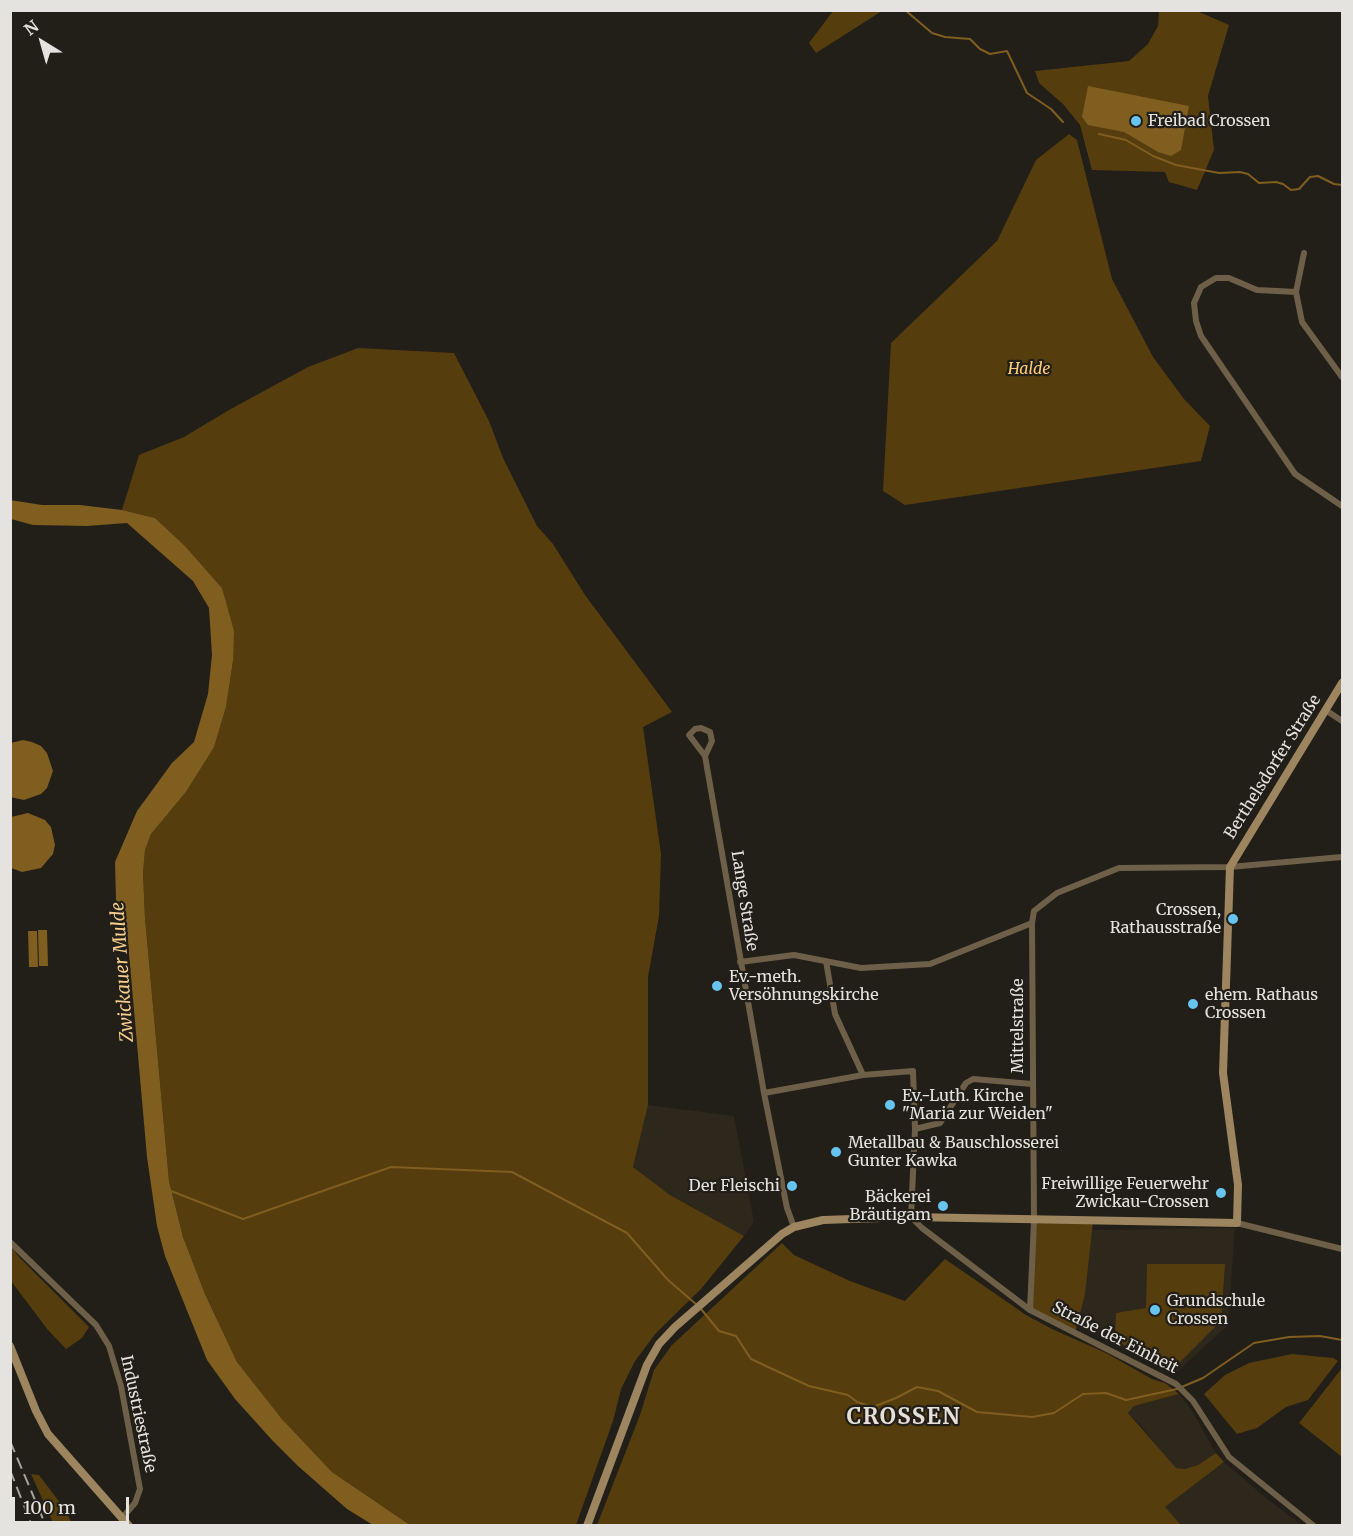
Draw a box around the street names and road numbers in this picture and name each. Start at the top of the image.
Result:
street label: Berthelsdorfer Straße [1221,691,1325,843]
street label: Lange Straße [727,849,761,953]
street label: Mittelstraße [1008,978,1028,1074]
street label: Straße der Einheit [1049,1298,1181,1378]
street label: Industriestraße [116,1353,160,1475]

